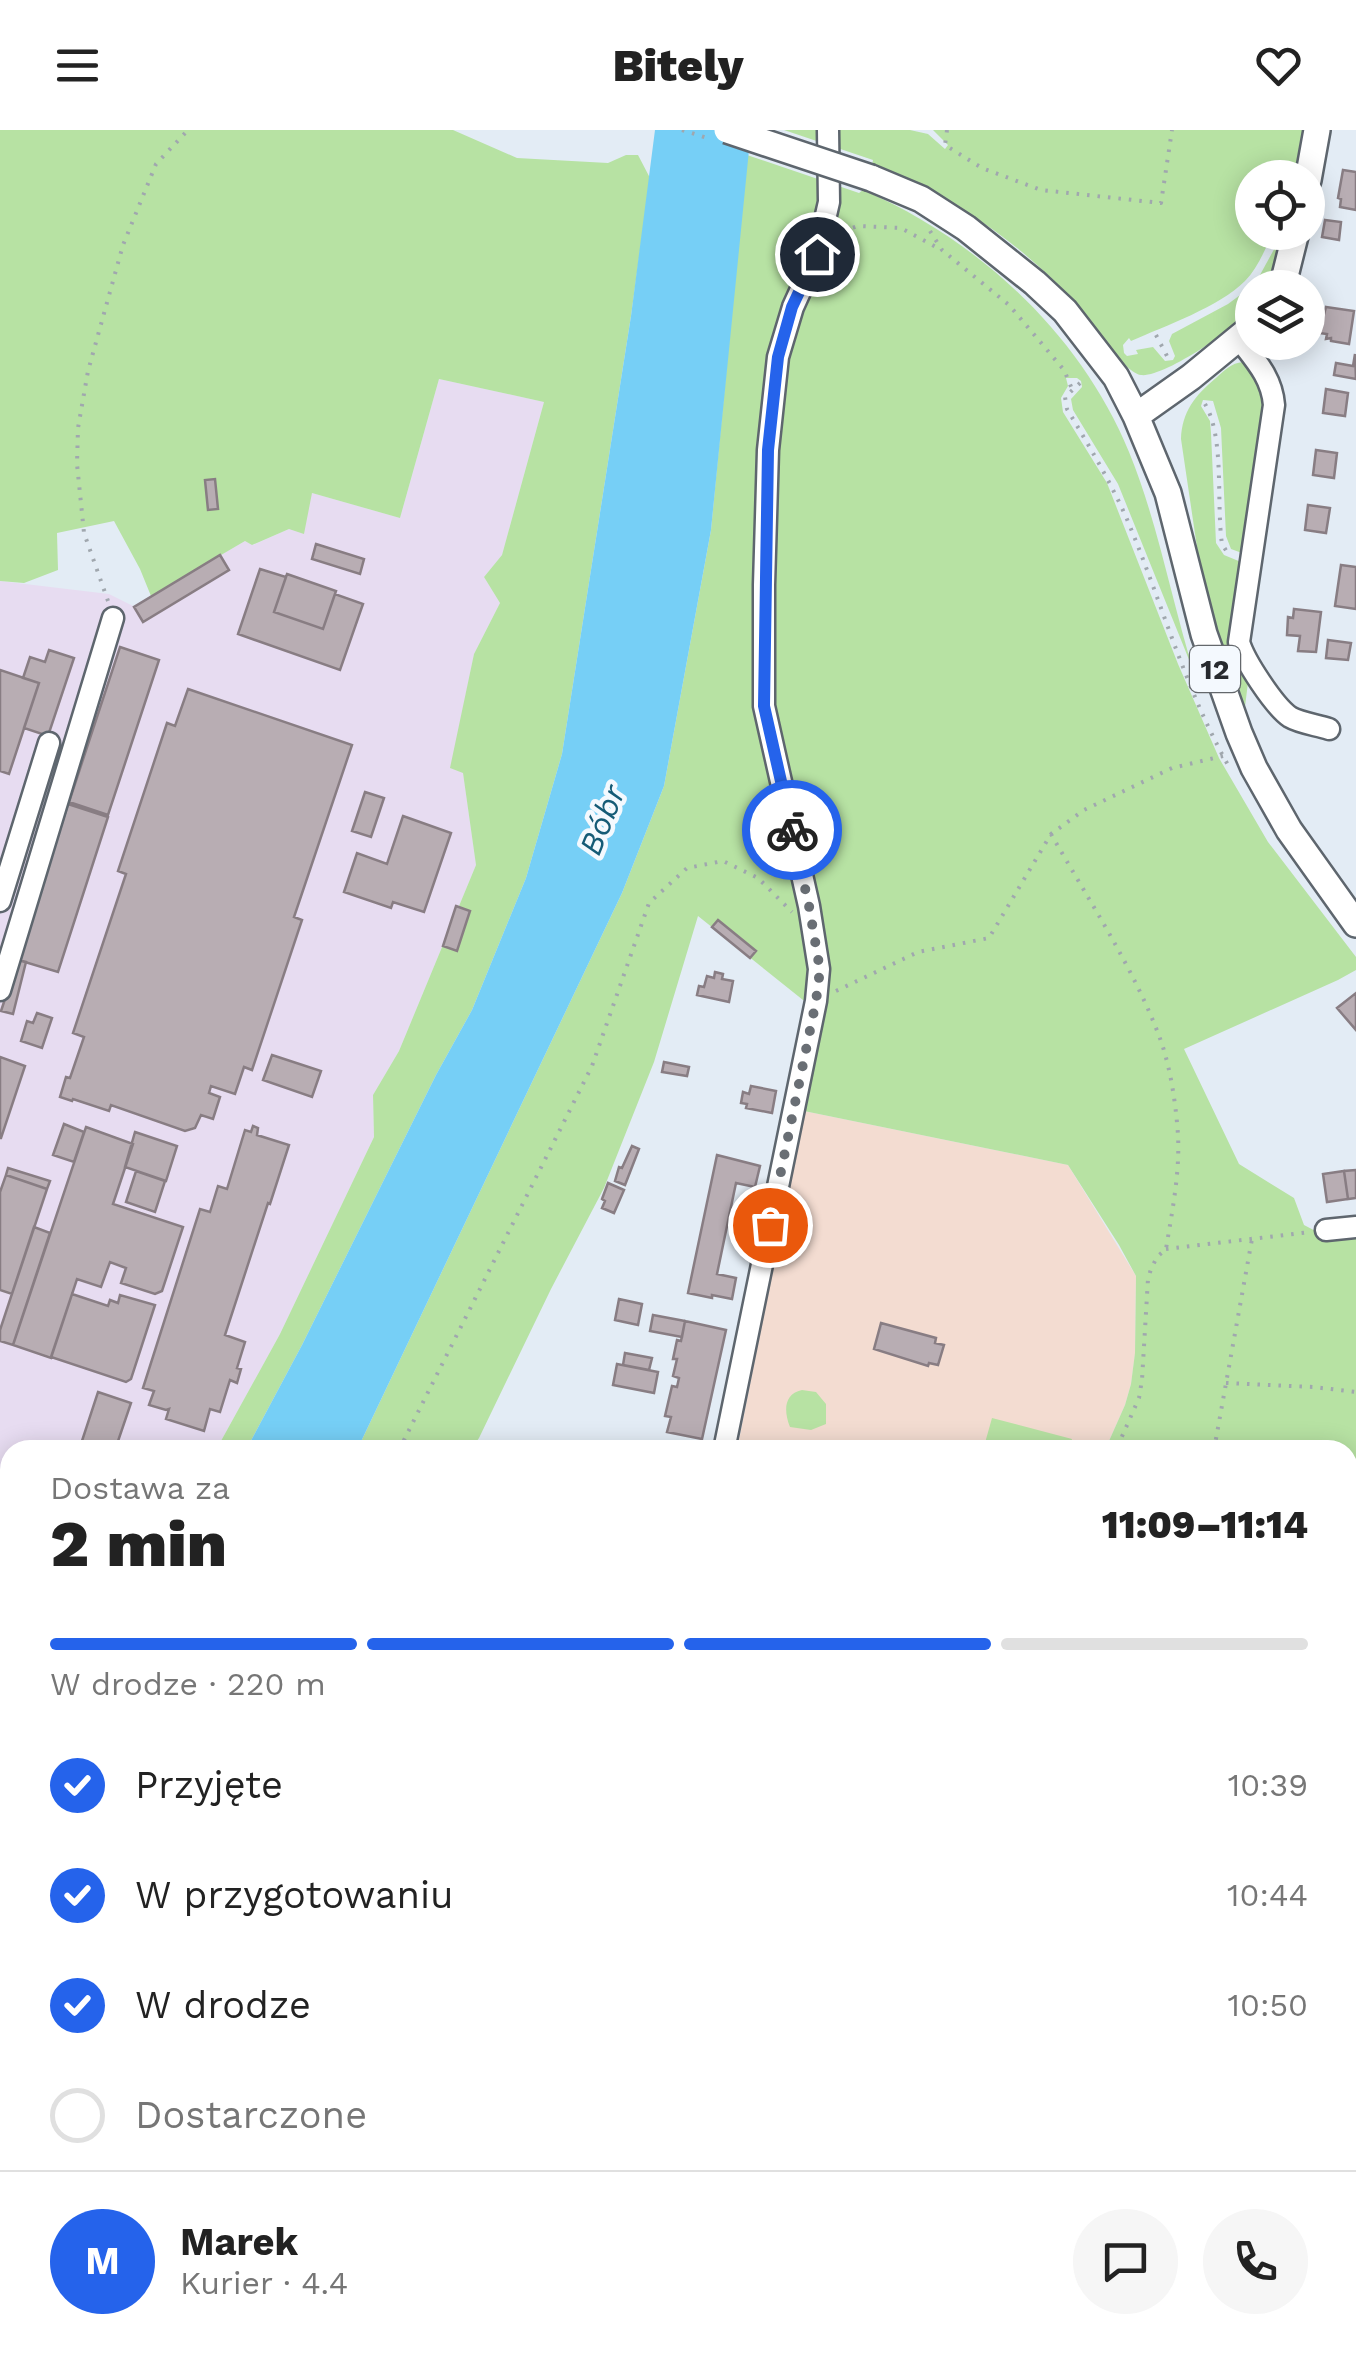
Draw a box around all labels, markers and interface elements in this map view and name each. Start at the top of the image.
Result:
icon: menu [50,38,105,93]
icon: heart [1251,38,1306,93]
text: Bitely [612,39,744,92]
map controls [1235,160,1325,360]
button: locate [1235,160,1325,250]
pin [775,212,860,297]
icon: home [790,227,845,282]
button: layers [1235,270,1325,360]
road number: 12 [1190,646,1240,692]
water label: Bóbr [571,778,634,860]
courier [742,780,842,880]
icon: bike [765,803,820,858]
pin [728,1183,813,1268]
icon: bag [743,1198,798,1253]
text: Dostawa za [50,1469,230,1507]
text: 11:09–11:14 [1102,1503,1308,1547]
text: 2 min [50,1506,227,1582]
text: W drodze · 220 m [50,1665,326,1703]
icon: check [50,1758,105,1813]
text: Przyjęte [135,1763,283,1807]
text: 10:39 [1228,1766,1308,1804]
icon: check [50,1868,105,1923]
text: W przygotowaniu [135,1873,454,1917]
text: 10:44 [1227,1876,1308,1914]
icon: check [50,1978,105,2033]
text: W drodze [135,1983,311,2027]
text: 10:50 [1228,1986,1308,2024]
text: Dostarczone [135,2093,367,2137]
button: chat [1073,2209,1178,2314]
button: phone [1203,2209,1308,2314]
text: Marek [180,2220,298,2264]
text: M [85,2239,120,2283]
text: Kurier · 4.4 [180,2264,348,2302]

